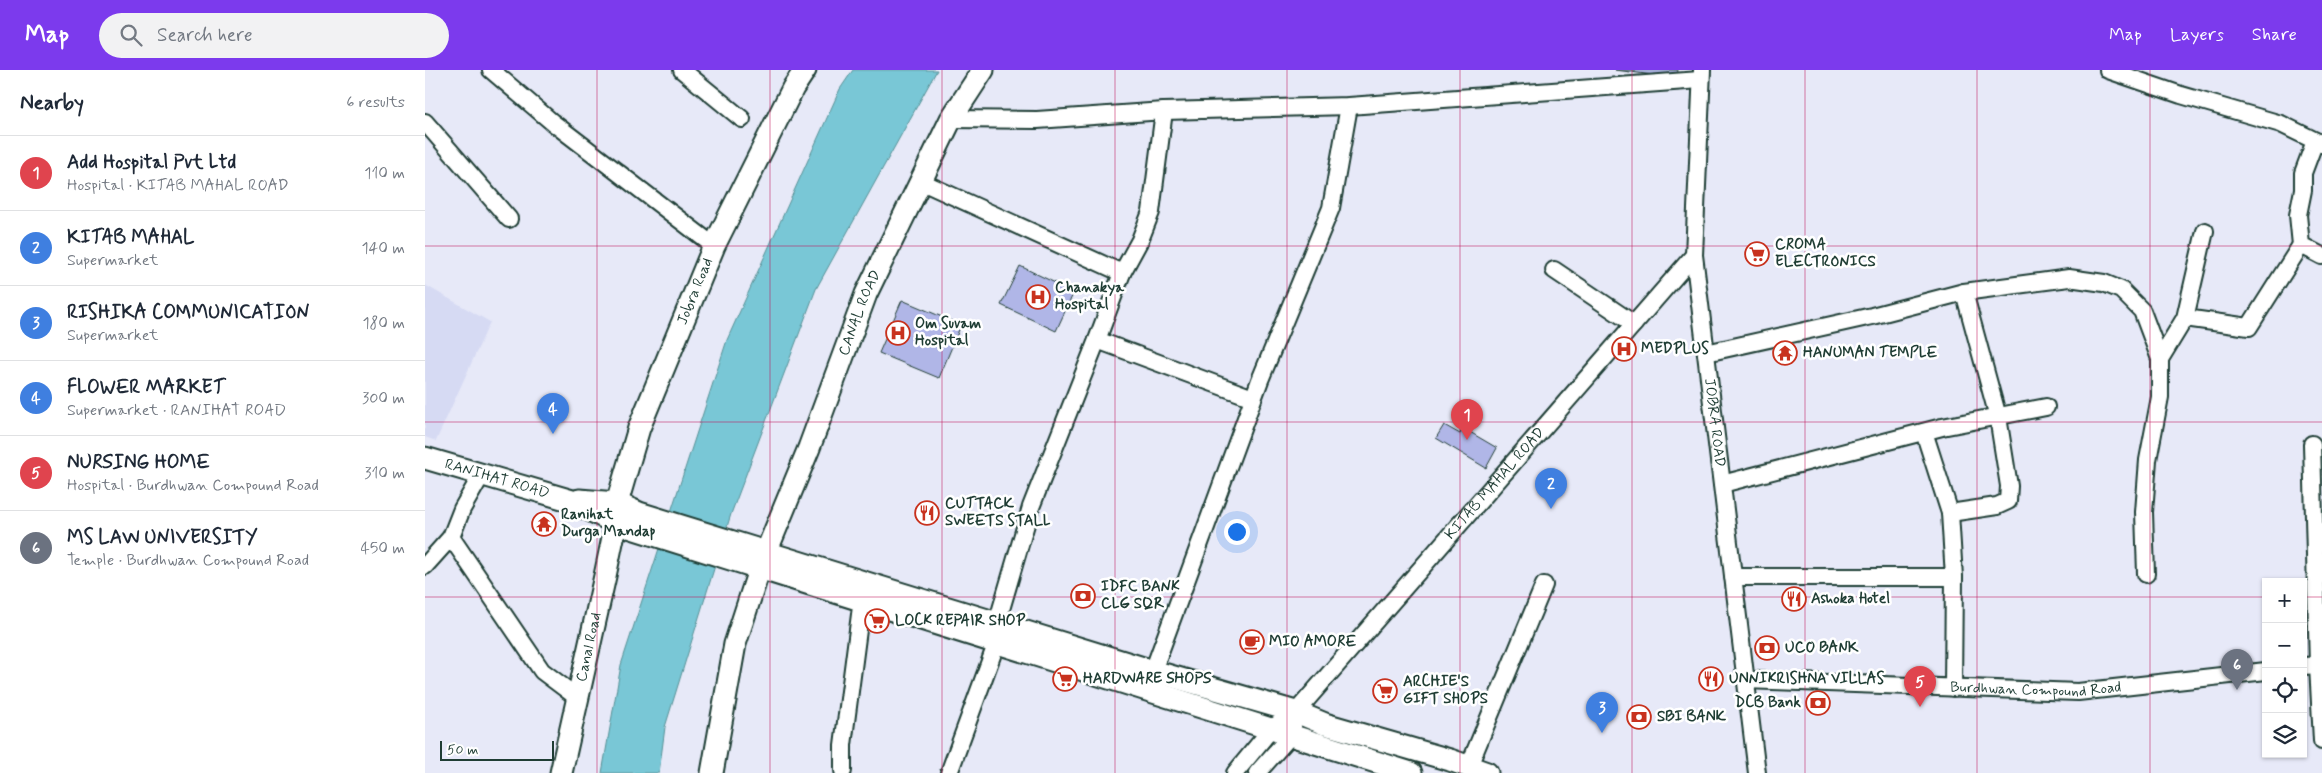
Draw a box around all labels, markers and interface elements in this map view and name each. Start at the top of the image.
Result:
search box [99,13,449,58]
text: Map [25,20,69,51]
icon: search [117,21,145,49]
text: Search here [157,23,253,48]
text: Map [2109,23,2142,47]
text: Layers [2170,23,2224,47]
text: Share [2252,23,2297,47]
text: Nearby [20,89,84,117]
text: 6 results [346,92,405,113]
text: Add Hospital Pvt Ltd [67,150,236,175]
text: 1 [32,163,40,184]
text: 110 m [364,163,405,184]
text: Hospital · KITAB MAHAL ROAD [67,175,289,196]
text: KITAB MAHAL [67,225,195,250]
place label: CROMA ELECTRONICS [1775,235,1876,272]
text: 2 [32,238,40,259]
text: 140 m [361,238,405,259]
supermarket icon: CROMA ELECTRONICS [1744,241,1770,267]
text: Supermarket [67,250,158,271]
street label: Jobra Road [673,255,718,328]
street label: CANAL ROAD [834,267,886,359]
place label: Chanakya Hospital [1055,278,1125,315]
hospital icon: Chanakya Hospital [1025,284,1051,310]
text: RISHIKA COMMUNICATION [67,300,310,325]
text: 3 [32,313,40,334]
text: 180 m [362,313,405,334]
place label: Om Suvam Hospital [915,314,981,351]
hospital icon: Om Suvam Hospital [885,320,911,346]
text: Supermarket [67,325,158,346]
hospital icon: MEDPLUS [1611,336,1637,362]
place label: MEDPLUS [1641,339,1709,359]
temple icon: HANUMAN TEMPLE [1772,340,1798,366]
place label: HANUMAN TEMPLE [1803,343,1937,363]
text: FLOWER MARKET [67,375,225,400]
street label: JOBRA ROAD [1699,377,1730,468]
text: 4 [31,388,41,409]
text: 300 m [362,388,405,409]
pin: 4 [537,393,569,434]
pin: 1 [1451,399,1483,440]
text: Supermarket · RANIHAT ROAD [67,400,286,421]
street label: KITAB MAHAL ROAD [1440,423,1549,544]
text: NURSING HOME [67,450,210,475]
street label: RANIHAT ROAD [442,454,552,504]
text: 5 [31,463,41,484]
text: 310 m [364,463,405,484]
pin: 2 [1535,468,1567,509]
text: Hospital · Burdhwan Compound Road [67,475,319,496]
place label: CUTTACK SWEETS STALL [945,494,1051,531]
restaurant icon: CUTTACK SWEETS STALL [914,500,940,526]
place label: Ranihat Durga Mandap [561,505,656,544]
temple icon: Ranihat Durga Mandap [531,511,557,537]
your location [1224,519,1250,545]
text: MS LAW UNIVERSITY [67,525,258,550]
text: 6 [32,538,40,559]
text: 450 m [360,538,405,559]
text: Temple · Burdhwan Compound Road [67,550,309,571]
place label: IDFC BANK CLG SQR [1101,577,1180,614]
map controls [2262,578,2307,758]
button: + [2262,578,2307,623]
bank icon: IDFC BANK CLG SQR [1070,583,1096,609]
restaurant icon: Ashoka Hotel [1781,586,1807,612]
place label: Ashoka Hotel [1811,589,1890,609]
supermarket icon: LOCK REPAIR SHOP [864,608,890,634]
street label: Canal Road [572,610,607,684]
place label: LOCK REPAIR SHOP [895,611,1026,631]
button: − [2262,623,2307,668]
cafe icon: MIO AMORE [1239,629,1265,655]
place label: MIO AMORE [1269,632,1356,652]
bank icon: UCO BANK [1754,635,1780,661]
place label: UCO BANK [1785,638,1859,658]
pin: 6 [2221,649,2253,690]
supermarket icon: HARDWARE SHOPS [1052,666,1078,692]
restaurant icon: UNNIKRISHNA VILLAS [1698,666,1724,692]
pin: 5 [1904,666,1936,707]
button: locate [2262,668,2307,713]
place label: HARDWARE SHOPS [1083,669,1212,689]
place label: UNNIKRISHNA VILLAS [1729,669,1885,689]
place label: ARCHIE'S GIFT SHOPS [1403,672,1488,709]
street label: Burdhwan Compound Road [1950,677,2122,702]
supermarket icon: ARCHIE'S GIFT SHOPS [1372,678,1398,704]
bank icon: DCB Bank [1805,690,1831,716]
pin: 3 [1586,692,1618,733]
place label: DCB Bank [1735,693,1802,713]
bank icon: SBI BANK [1626,704,1652,730]
place label: SBI BANK [1657,707,1727,727]
button: layers [2262,713,2307,758]
scale bar [440,738,554,761]
text: 50 m [447,741,478,759]

